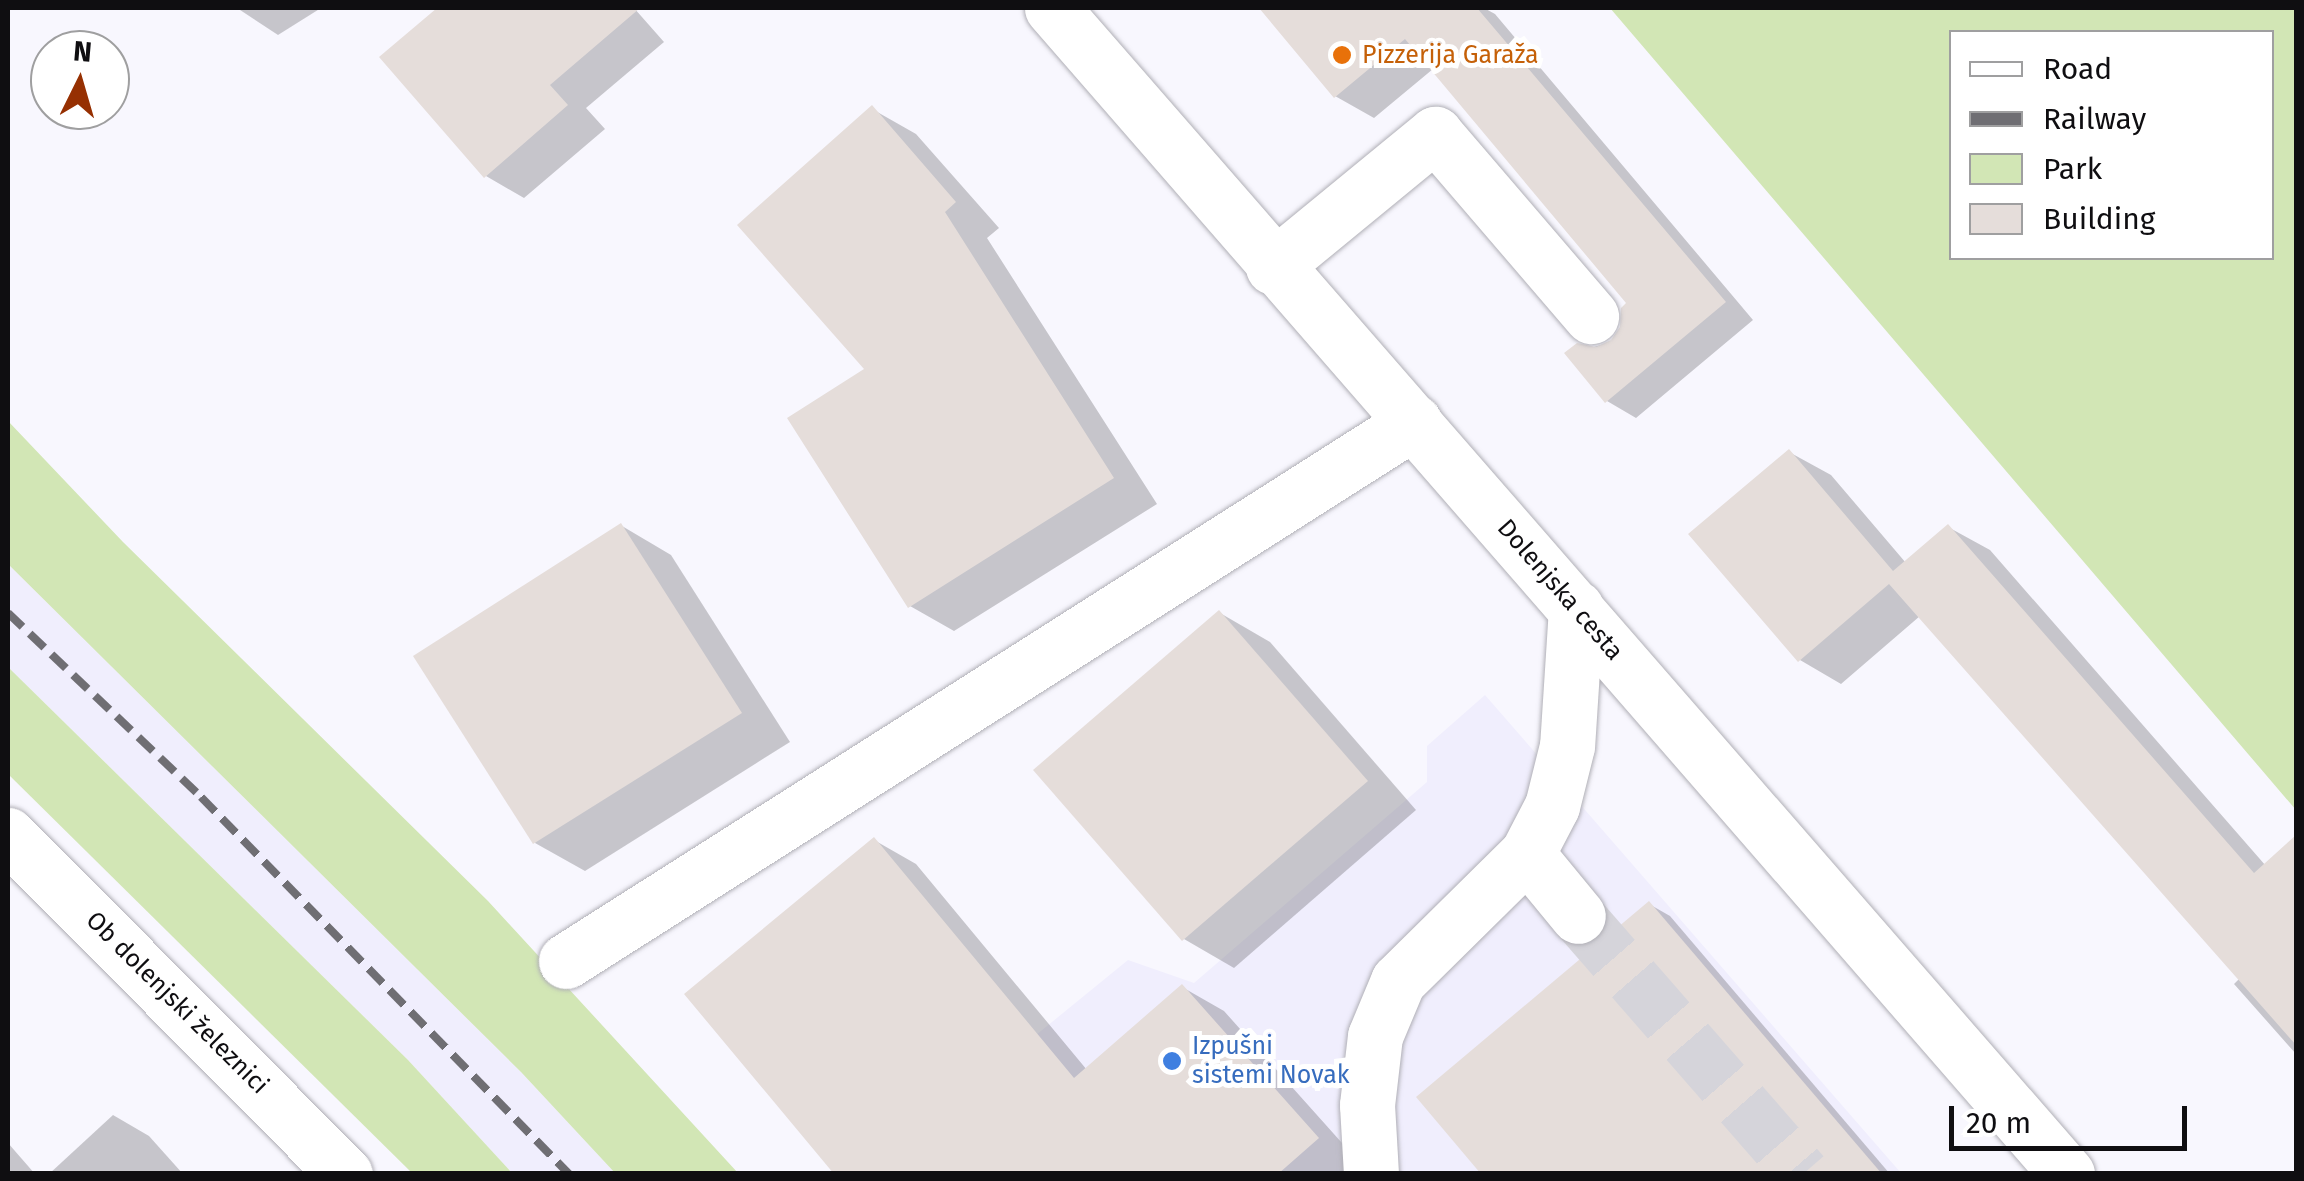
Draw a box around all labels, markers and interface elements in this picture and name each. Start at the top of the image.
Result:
north arrow [30,30,130,130]
legend [1949,30,2274,260]
text: N [72,34,93,69]
place label: Pizzerija Garaža [1362,40,1539,70]
marker: Pizzerija Garaža [1331,44,1353,66]
text: Road [2043,51,2112,87]
text: Railway [2043,101,2146,137]
text: Park [2043,151,2102,187]
text: Building [2043,201,2155,237]
street label: Dolenjska cesta [1491,513,1629,667]
street label: Ob dolenjski železnici [80,906,274,1100]
place label: Izpušni sistemi Novak [1192,1032,1350,1091]
marker: Izpušni sistemi Novak [1161,1050,1183,1072]
scale bar [1954,1086,2192,1148]
text: 20 m [1966,1105,2031,1141]

